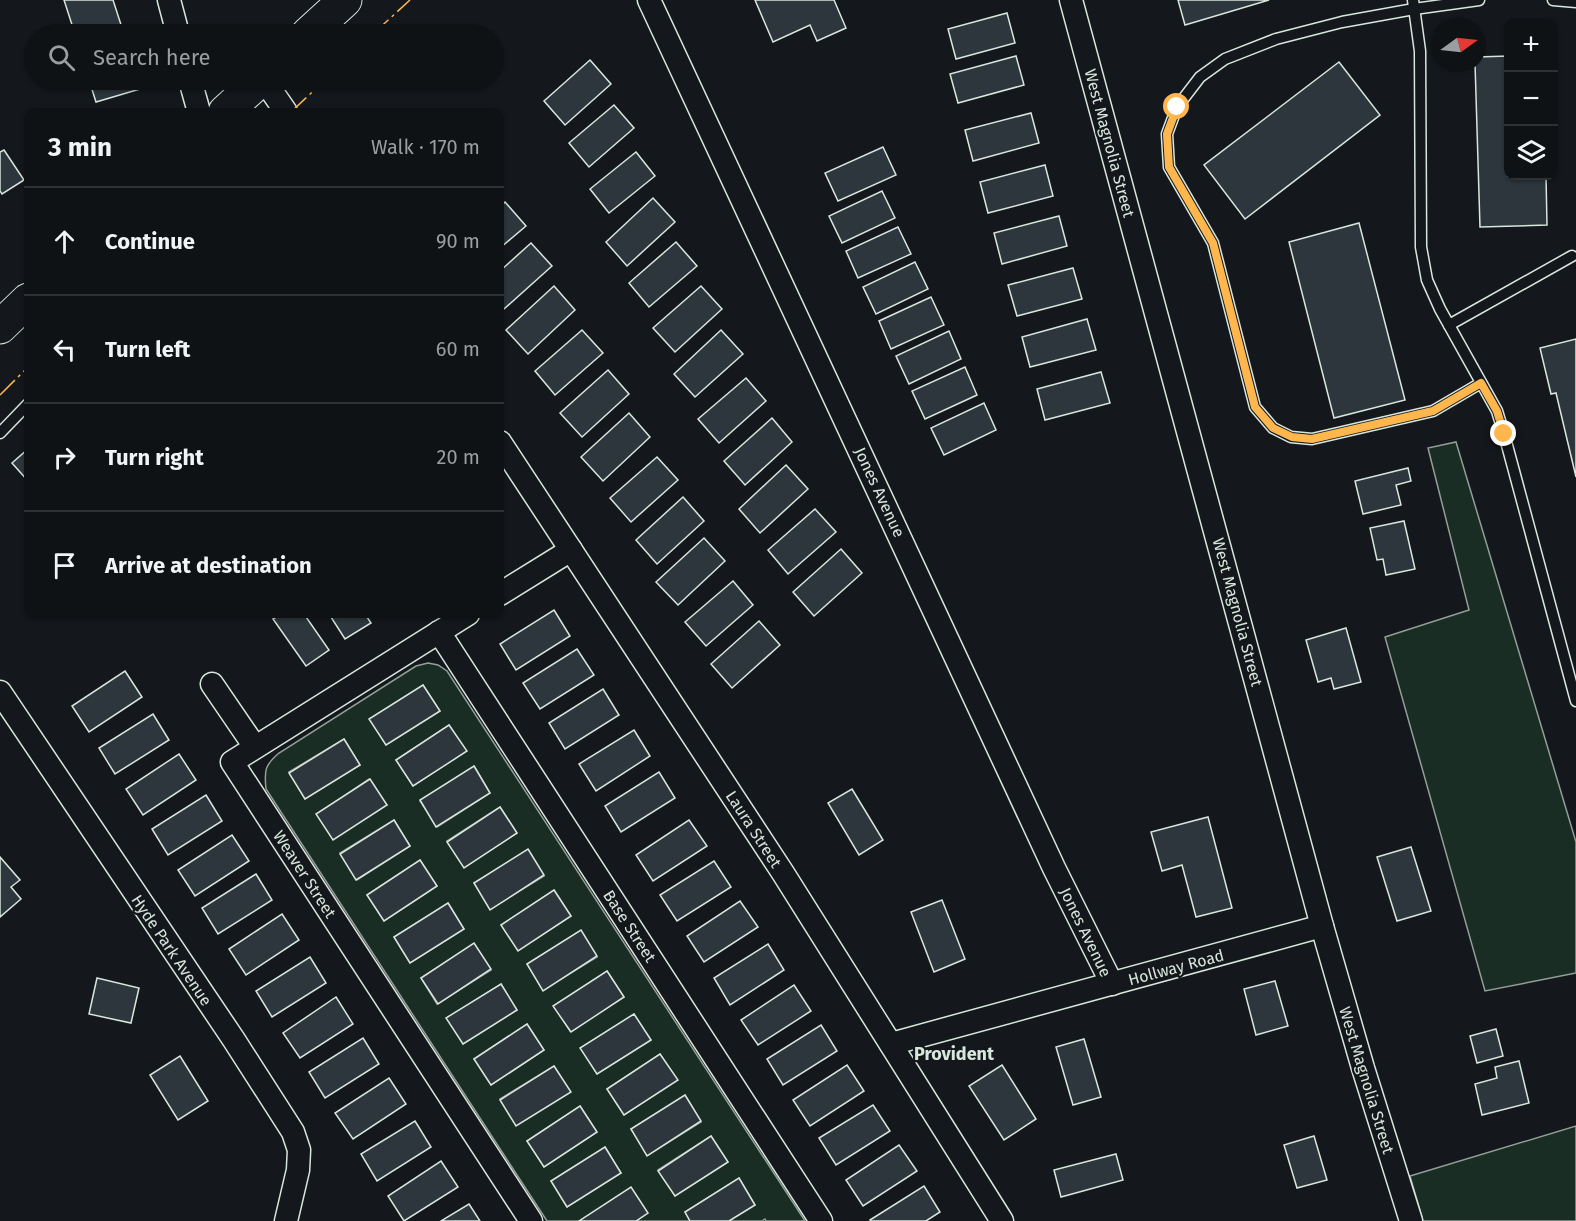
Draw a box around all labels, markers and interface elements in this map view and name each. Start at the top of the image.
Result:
north arrow [1432,18,1486,72]
map controls [1504,18,1558,180]
button: + [1504,18,1558,72]
search box [24,24,504,90]
icon: search [45,41,78,74]
text: Search here [93,44,211,71]
street label: West Magnolia Street [1081,67,1139,220]
button: − [1504,72,1558,126]
route start [1163,93,1189,119]
button: layers [1504,126,1558,180]
text: 3 min [48,132,112,163]
text: Walk · 170 m [371,135,480,159]
icon: ahead [48,225,81,258]
text: Continue [105,228,195,255]
text: 90 m [436,229,480,253]
icon: left [48,333,81,366]
text: Turn left [105,336,190,363]
text: 60 m [436,337,480,361]
route end [1490,420,1516,446]
icon: right [48,441,81,474]
text: Turn right [105,444,204,471]
street label: Jones Avenue [850,444,909,540]
text: 20 m [437,445,480,469]
street label: West Magnolia Street [1209,536,1267,689]
icon: arrive [48,549,81,582]
text: Arrive at destination [105,552,312,579]
street label: Laura Street [722,787,786,871]
street label: Weaver Street [269,827,340,922]
street label: Jones Avenue [1056,884,1115,980]
street label: Base Street [599,887,660,966]
street label: Hyde Park Avenue [127,891,216,1010]
street label: Hollway Road [1126,946,1226,989]
street label: West Magnolia Street [1335,1004,1398,1156]
district label: Provident [914,1043,995,1065]

